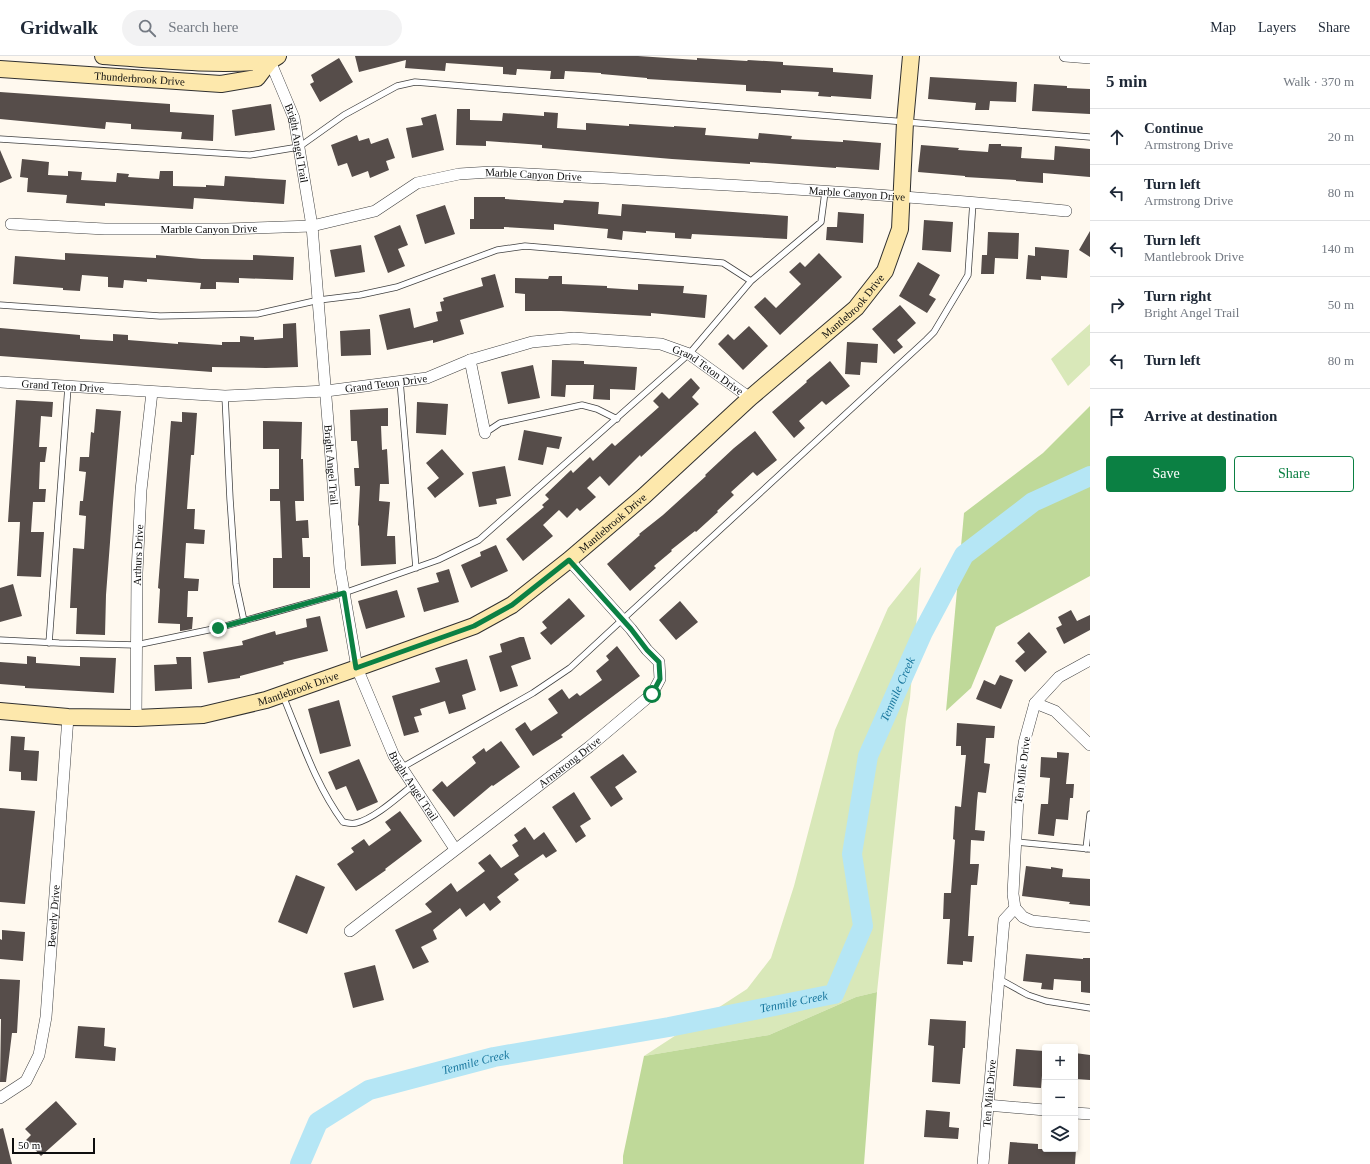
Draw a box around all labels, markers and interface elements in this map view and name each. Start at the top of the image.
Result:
search box [122,10,402,46]
text: Gridwalk [20,17,98,38]
icon: search [136,17,158,39]
text: Search here [168,19,239,35]
text: Map [1210,20,1236,35]
text: Layers [1258,20,1296,35]
text: Share [1318,20,1350,35]
street label: Thunderbrook Drive [94,69,185,88]
text: 5 min [1106,72,1147,91]
text: Walk · 370 m [1283,74,1354,89]
street label: Bright Angel Trail [283,102,311,184]
text: Continue [1144,120,1203,136]
icon: ahead [1106,126,1128,148]
text: 20 m [1328,129,1354,144]
text: Armstrong Drive [1144,137,1233,152]
street label: Marble Canyon Drive [485,166,582,183]
text: Turn left [1144,176,1201,192]
icon: left [1106,182,1128,204]
street label: Marble Canyon Drive [808,184,906,203]
text: 80 m [1328,185,1354,200]
text: Armstrong Drive [1144,193,1233,208]
street label: Marble Canyon Drive [161,222,257,235]
text: Turn left [1144,232,1201,248]
icon: left [1106,238,1128,260]
text: 140 m [1321,241,1354,256]
text: Mantlebrook Drive [1144,249,1244,264]
street label: Mantlebrook Drive [819,272,886,341]
text: Turn right [1144,288,1211,304]
icon: right [1106,294,1128,316]
text: 50 m [1328,297,1354,312]
text: Bright Angel Trail [1144,305,1239,320]
street label: Grand Teton Drive [671,343,746,397]
icon: left [1106,350,1128,372]
text: Turn left [1144,352,1201,368]
text: 80 m [1328,353,1354,368]
street label: Grand Teton Drive [344,372,428,395]
street label: Grand Teton Drive [21,377,105,394]
icon: arrive [1106,406,1128,428]
text: Arrive at destination [1144,408,1277,424]
street label: Bright Angel Trail [322,424,341,506]
button: Save [1106,456,1226,492]
button: Share [1234,456,1354,492]
street label: Mantlebrook Drive [576,491,649,555]
street label: Arthurs Drive [131,524,145,586]
route end [209,619,227,637]
water label: Tenmile Creek [877,654,918,724]
street label: Mantlebrook Drive [256,669,340,708]
route start [643,685,661,703]
street label: Armstrong Drive [536,734,603,790]
street label: Ten Mile Drive [1012,736,1032,804]
street label: Bright Angel Trail [387,749,441,823]
street label: Beverly Drive [45,884,62,948]
water label: Tenmile Creek [759,988,830,1016]
map controls [1042,1044,1078,1152]
button: + [1042,1044,1078,1080]
water label: Tenmile Creek [440,1047,511,1077]
street label: Ten Mile Drive [980,1059,998,1128]
button: − [1042,1080,1078,1116]
button: layers [1042,1116,1078,1152]
scale bar [12,1136,95,1155]
text: 50 m [18,1139,40,1151]

